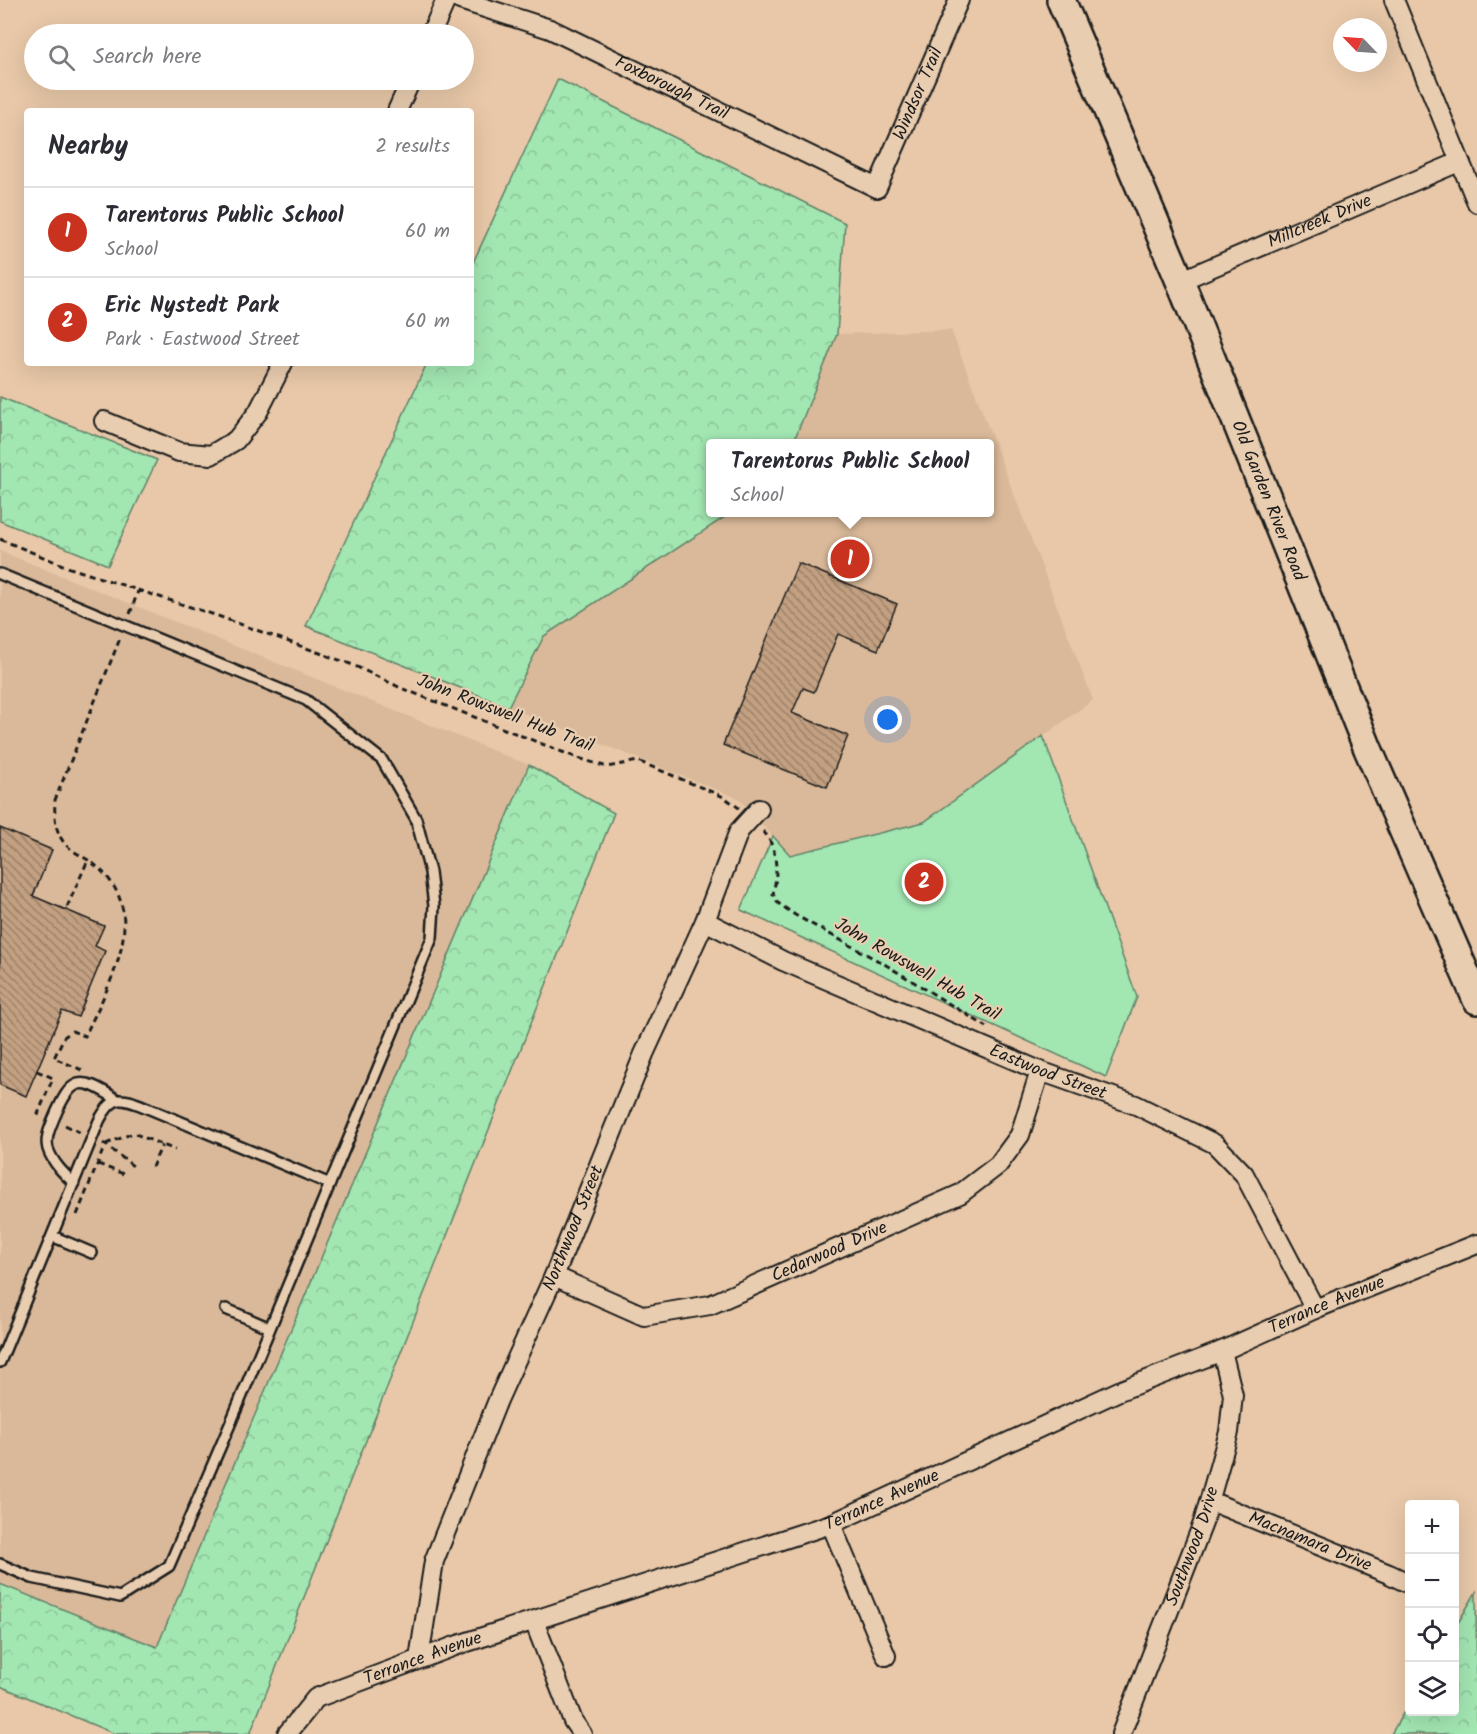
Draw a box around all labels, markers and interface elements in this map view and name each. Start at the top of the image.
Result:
north arrow [1333,18,1387,72]
search box [24,24,474,90]
text: Search here [93,40,201,75]
icon: search [45,41,78,74]
street label: Windsor Trail [885,42,951,145]
street label: Foxborough Trail [610,48,734,129]
text: Nearby [48,126,128,168]
text: 2 results [375,131,450,163]
street label: Millcreek Drive [1263,186,1376,256]
text: Tarentorus Public School [105,199,344,234]
text: 1 [64,216,71,248]
text: 60 m [405,216,450,248]
text: School [105,234,158,266]
text: Eric Nystedt Park [105,289,279,324]
text: 2 [62,306,73,338]
text: 60 m [405,306,450,338]
text: Park · Eastwood Street [105,324,300,356]
street label: Old Garden River Road [1223,416,1314,586]
popup [706,439,994,517]
text: Tarentorus Public School [731,445,969,480]
text: School [731,480,784,512]
pin: 1 [830,536,870,582]
street label: John Rowswell Hub Trail [412,667,598,761]
your location [873,705,902,734]
pin: 2 [904,860,944,904]
street label: John Rowswell Hub Trail [828,910,1006,1030]
street label: Eastwood Street [984,1036,1112,1108]
street label: Northwood Street [535,1160,612,1296]
street label: Cedarwood Drive [767,1213,892,1291]
street label: Terrance Avenue [1264,1268,1389,1343]
street label: Terrance Avenue [821,1461,944,1540]
street label: Southwood Drive [1158,1483,1227,1610]
map controls [1405,1500,1459,1716]
button: + [1405,1500,1459,1554]
street label: Macnamara Drive [1244,1504,1376,1580]
button: − [1405,1554,1459,1608]
button: locate [1405,1608,1459,1662]
street label: Terrance Avenue [359,1624,486,1693]
button: layers [1405,1662,1459,1716]

